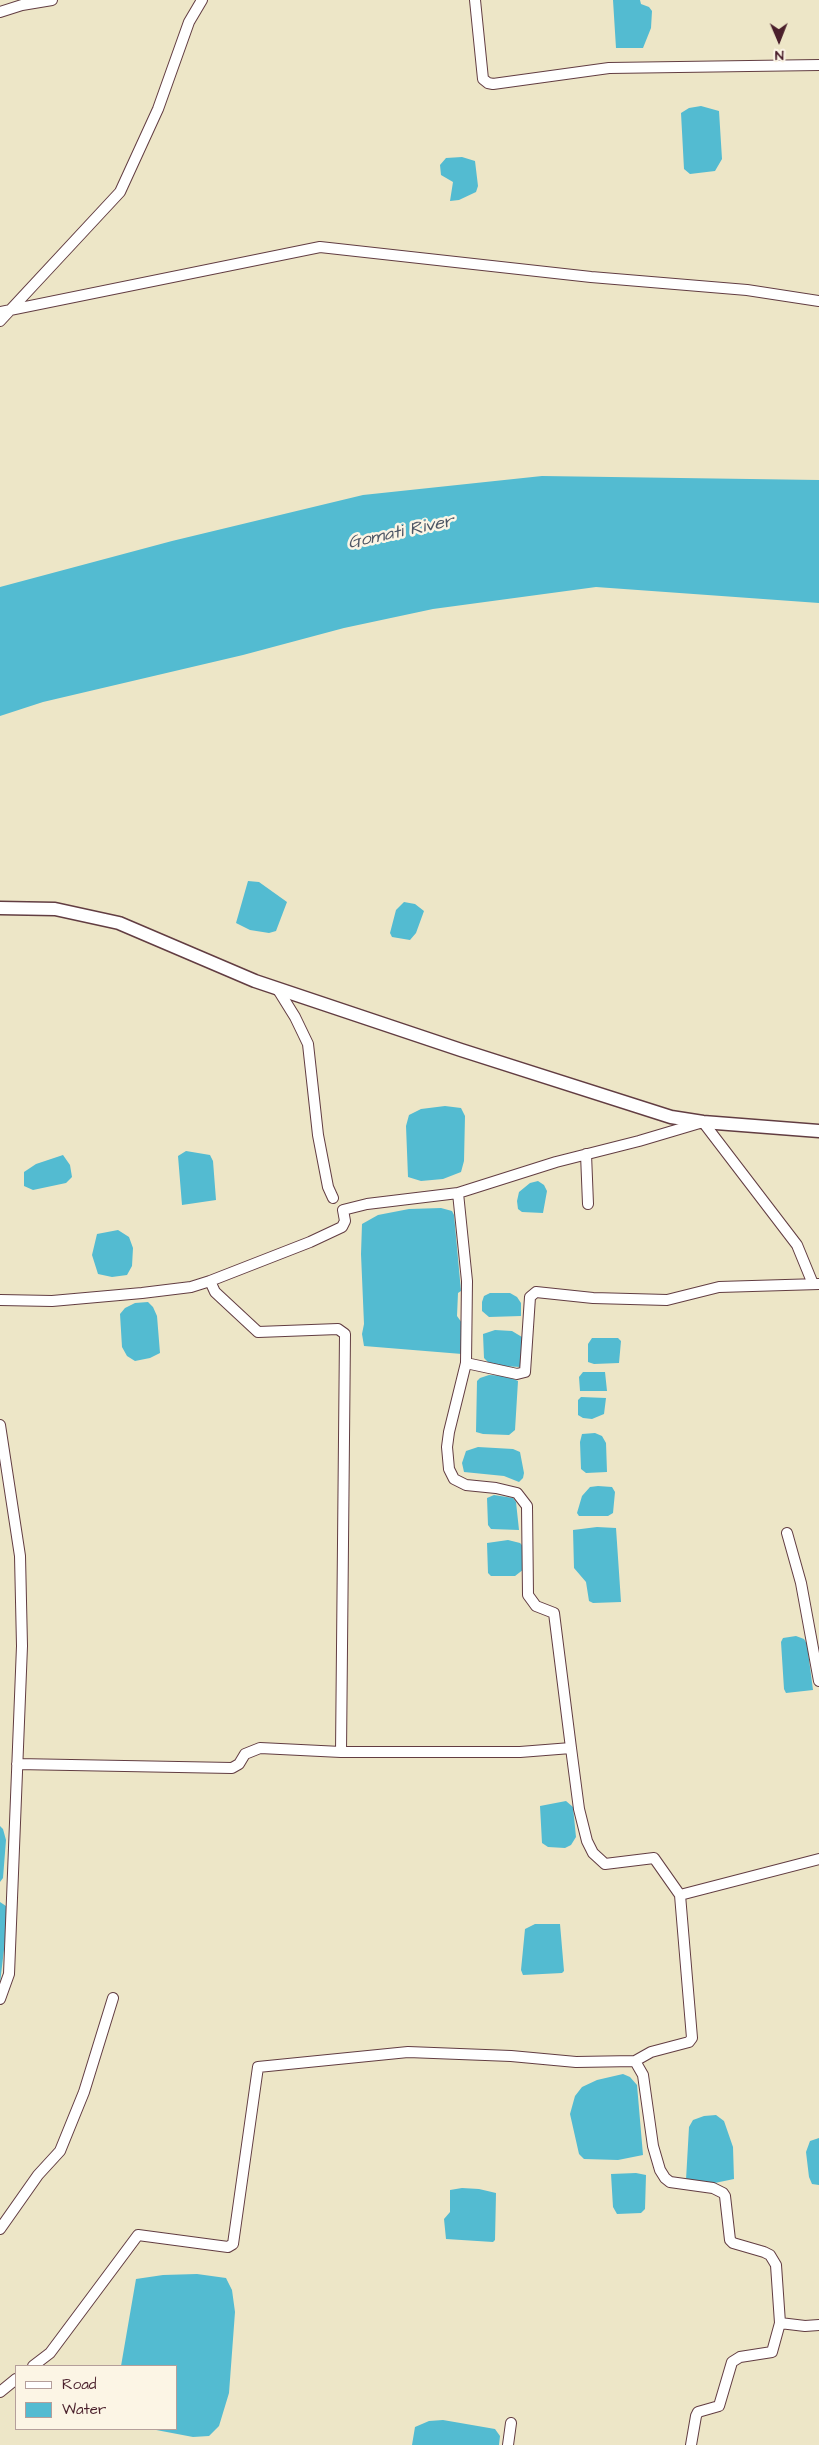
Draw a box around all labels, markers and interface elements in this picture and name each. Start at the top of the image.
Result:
north arrow [754,15,804,65]
text: N [775,45,784,65]
water label: Gomati River [346,511,456,555]
legend [15,2365,178,2430]
text: Road [62,2374,96,2395]
text: Water [62,2399,106,2420]

